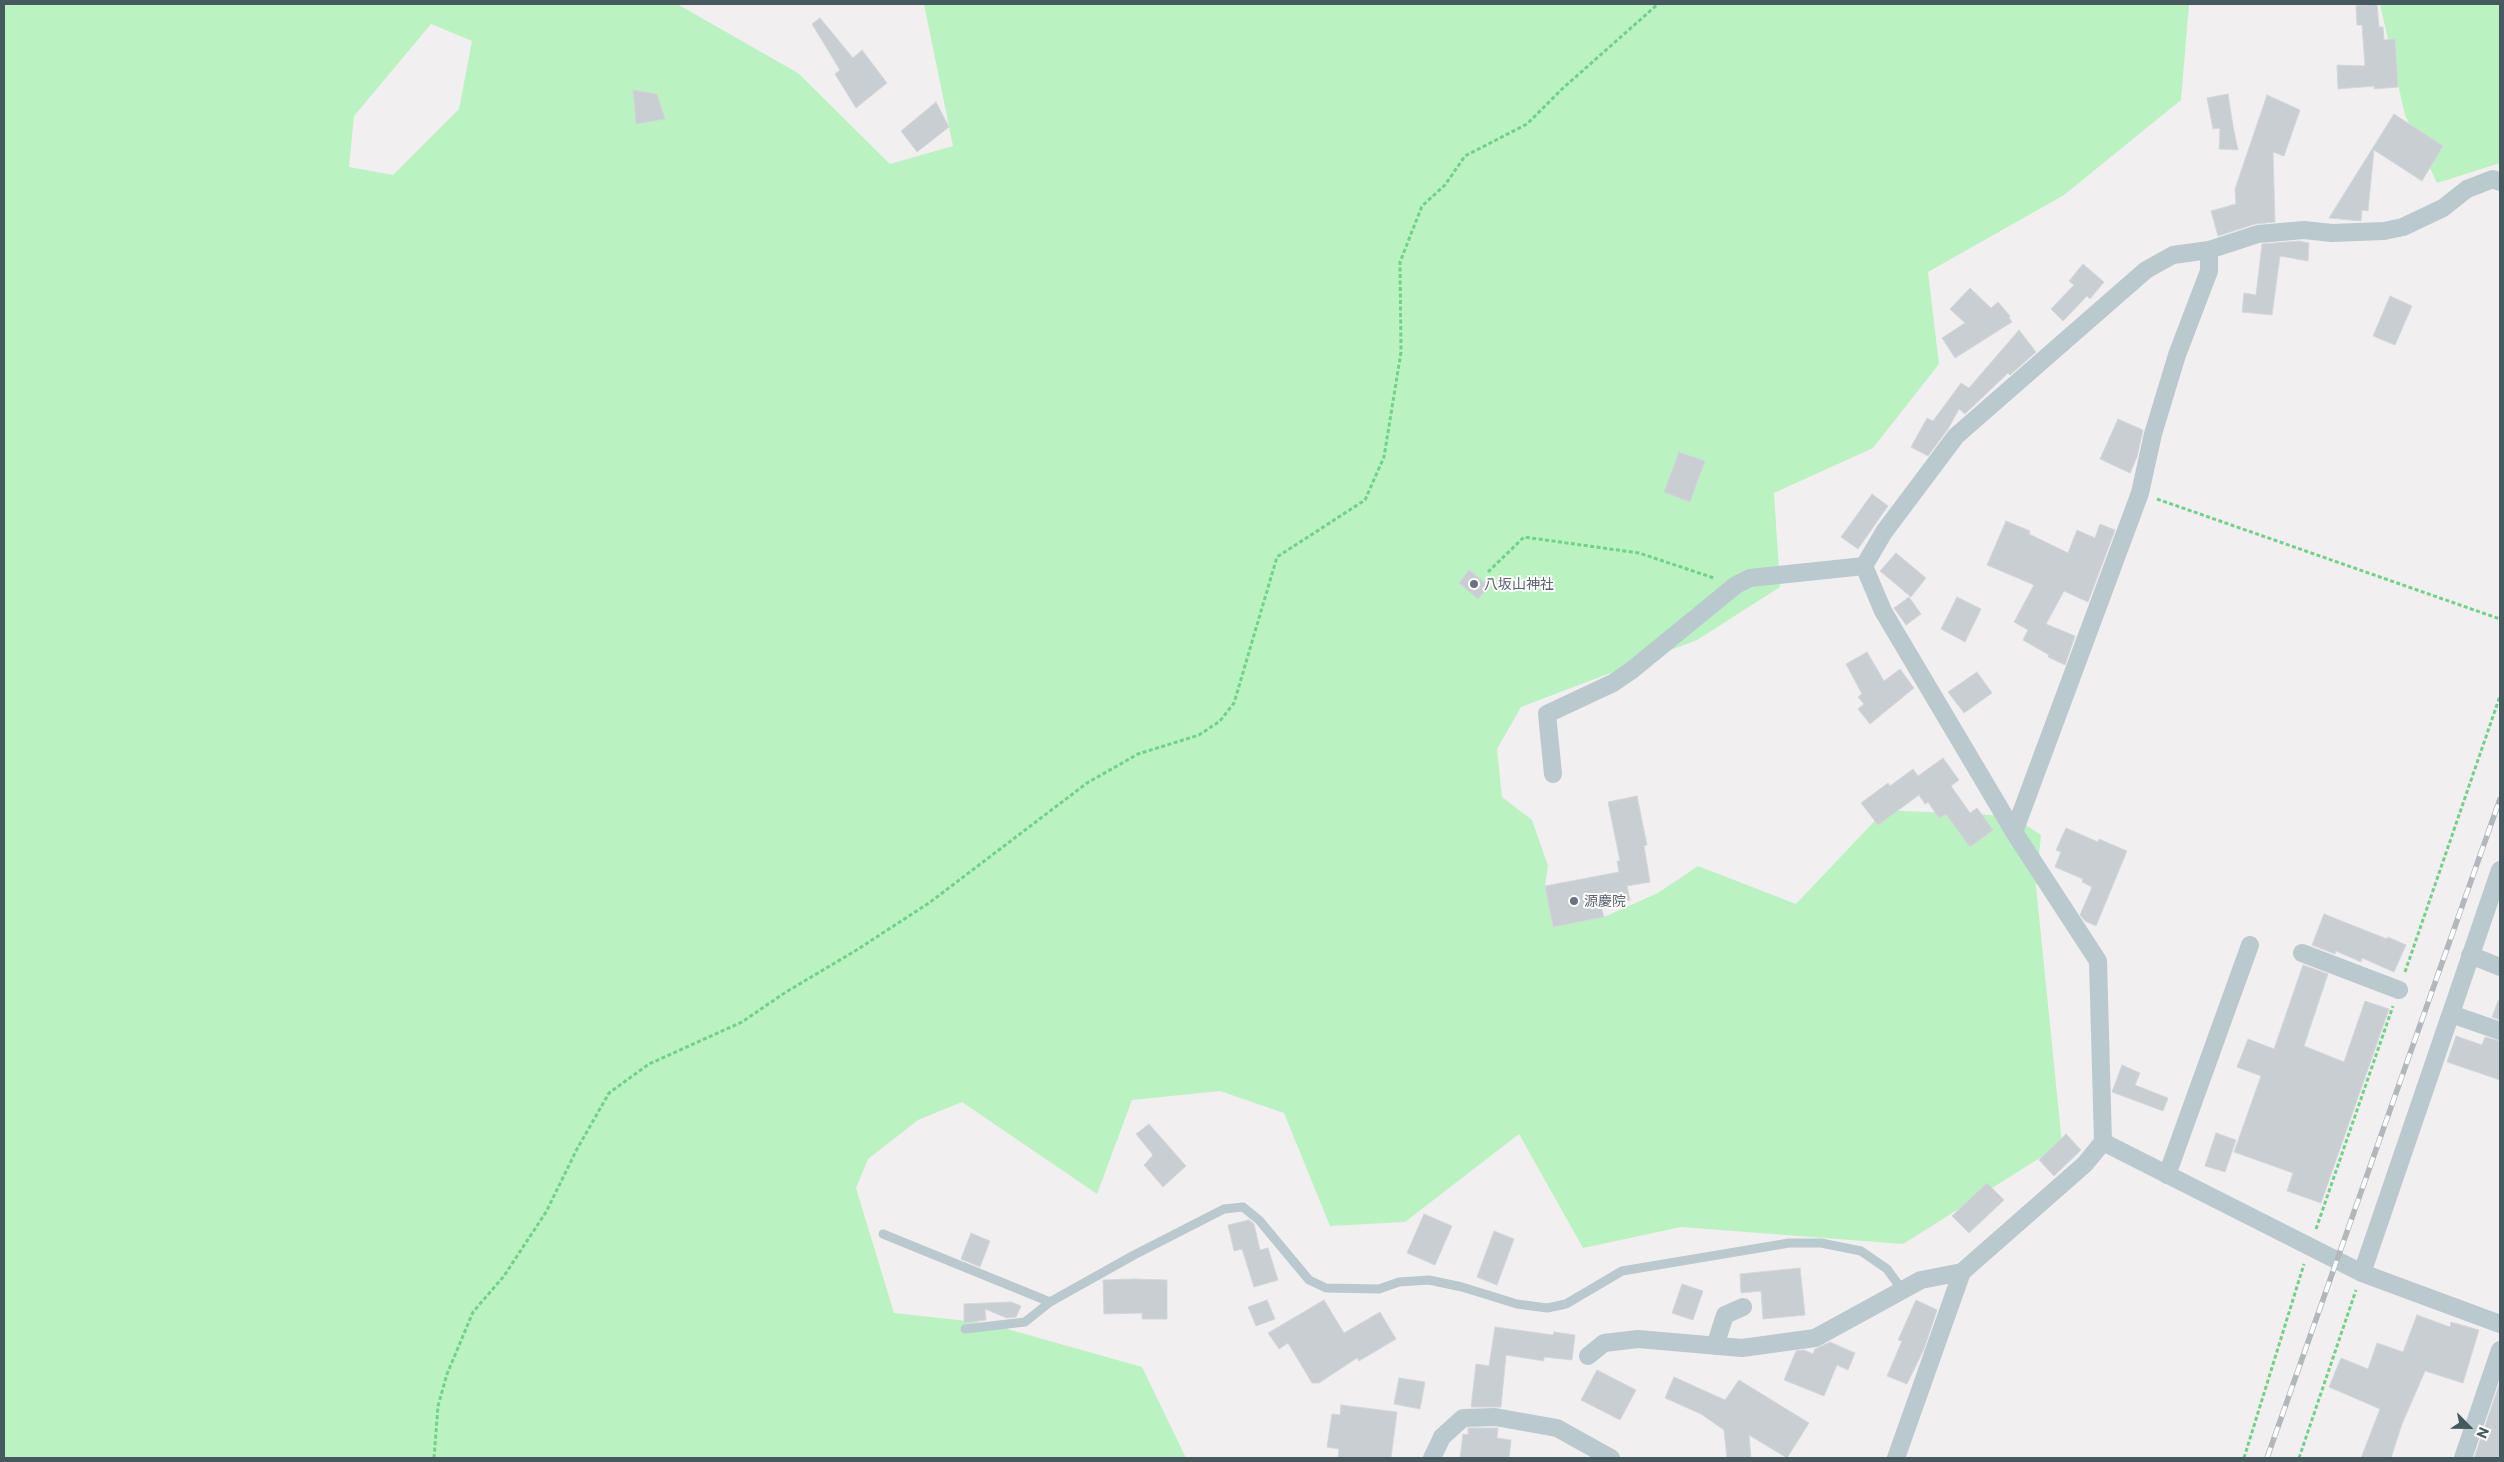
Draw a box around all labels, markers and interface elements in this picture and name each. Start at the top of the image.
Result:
place label: 八坂山神社 [1484,576,1554,592]
marker: 八坂山神社 [1468,578,1480,590]
place label: 源慶院 [1584,893,1626,909]
marker: 源慶院 [1568,895,1580,907]
north arrow [2444,1402,2494,1452]
text: N [2473,1425,2493,1441]

